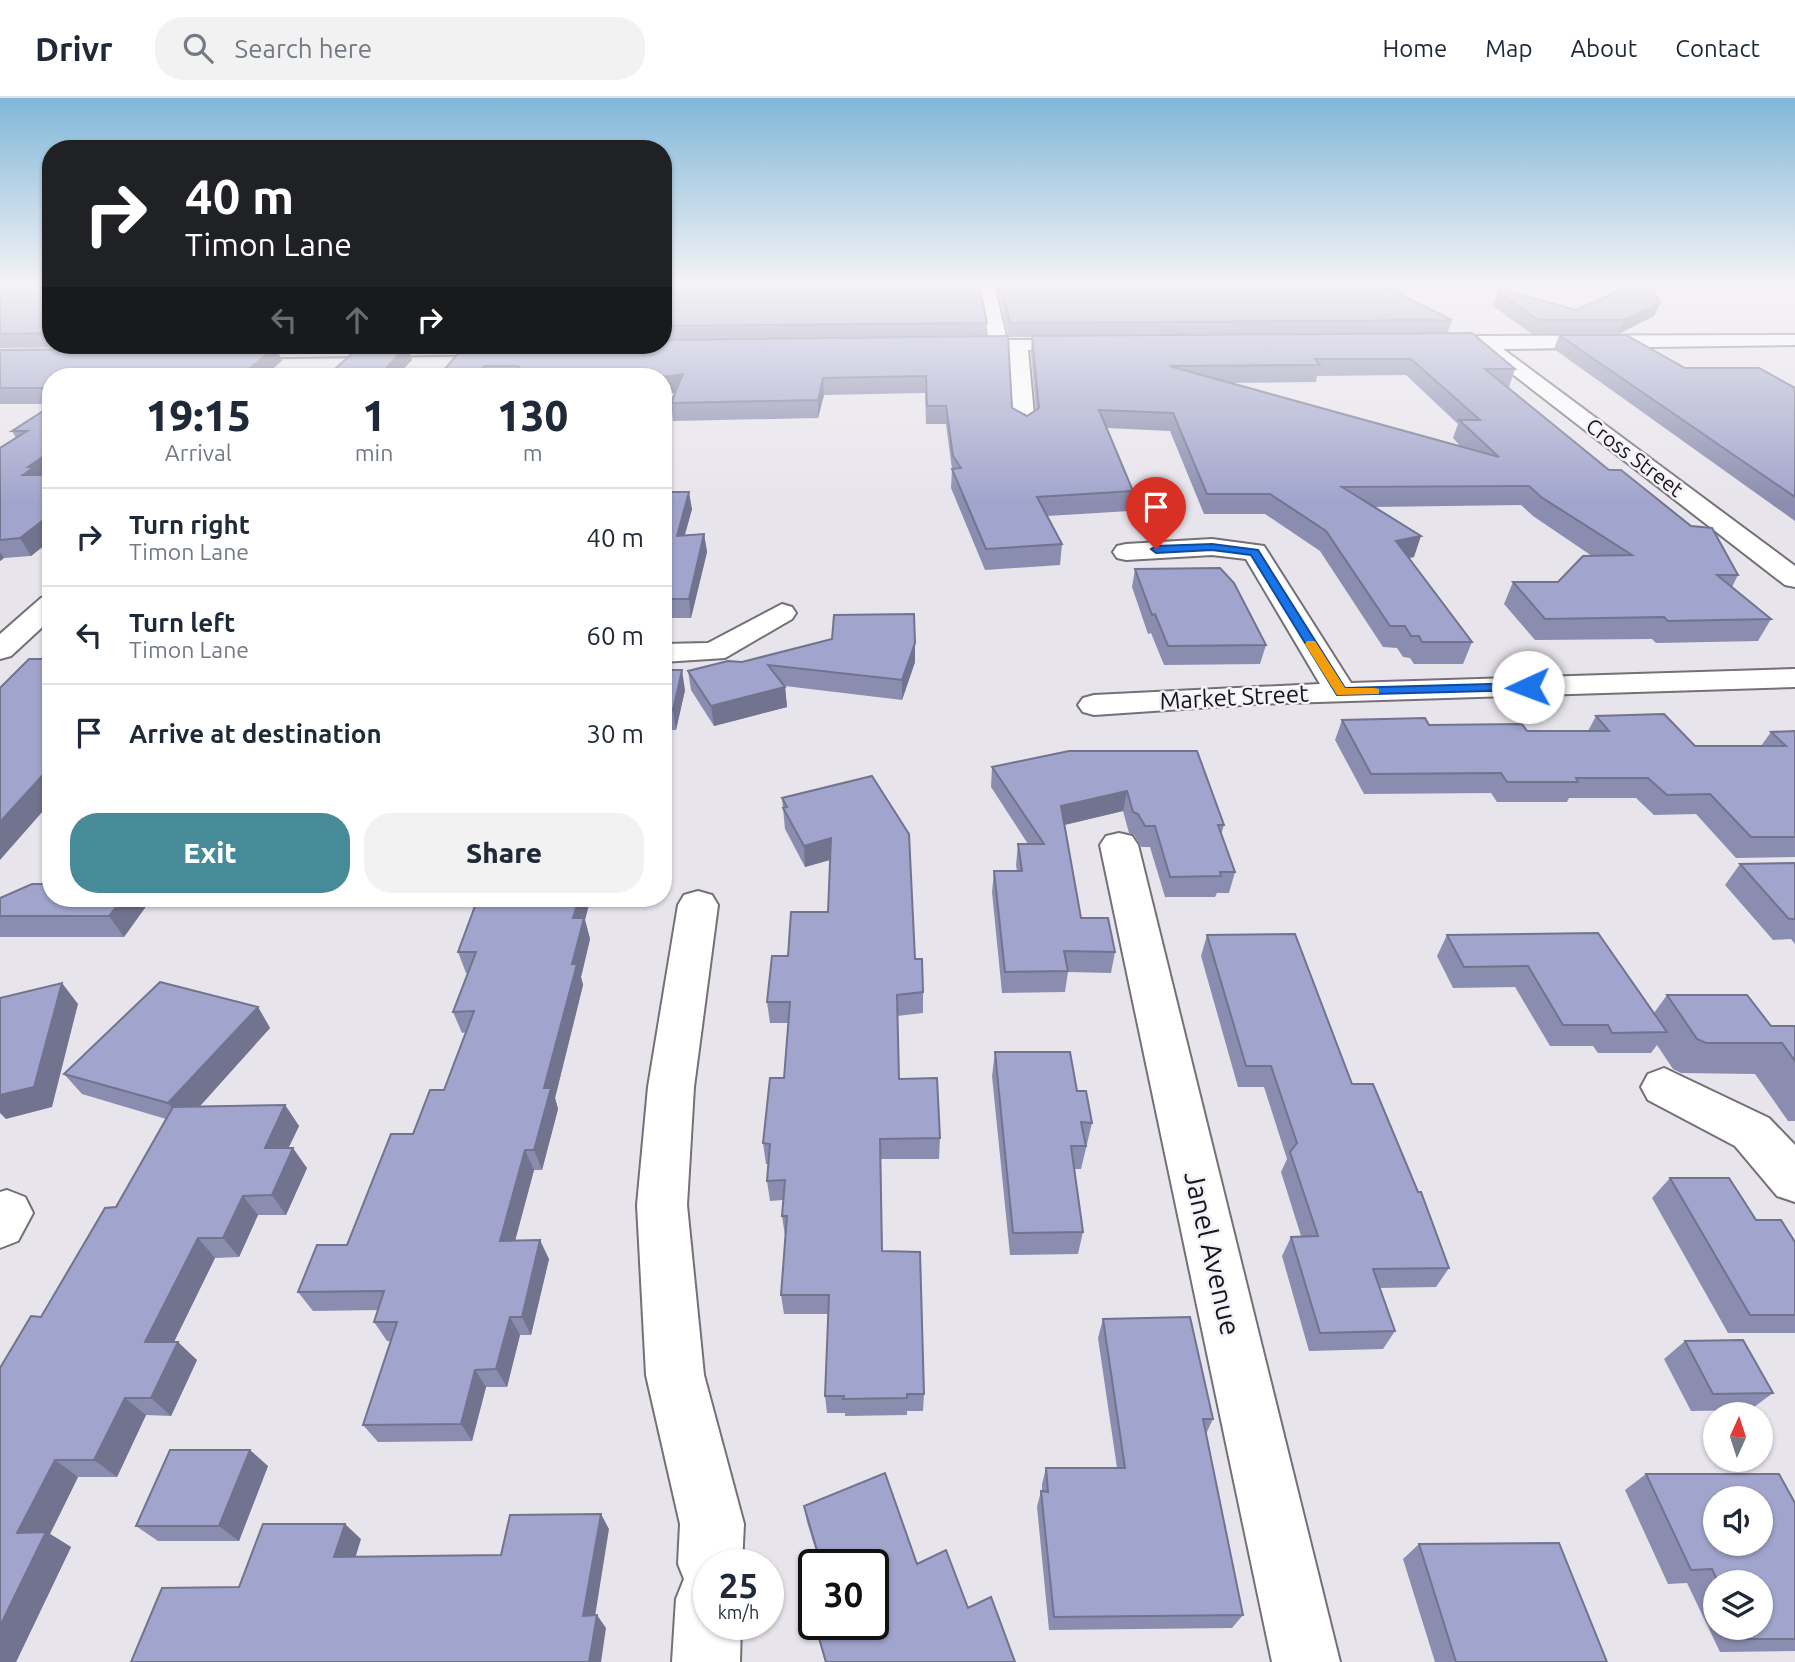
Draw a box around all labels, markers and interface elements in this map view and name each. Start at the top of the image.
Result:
search box [155,17,645,80]
icon: search [179,29,217,67]
text: Drivr [35,30,113,67]
text: Search here [235,34,372,63]
text: Home [1382,35,1447,62]
text: Map [1485,35,1532,62]
text: About [1570,35,1637,62]
text: Contact [1675,35,1760,62]
icon: right [70,168,161,259]
text: 40 m [185,168,294,223]
text: Timon Lane [185,226,352,262]
icon: left [265,301,303,339]
icon: ahead [338,301,376,339]
icon: right [411,301,449,339]
text: 19:15 [146,392,251,439]
text: 1 [362,392,386,439]
text: 130 [497,392,568,439]
street label: Cross Street [1582,413,1688,501]
text: Arrival [165,440,232,465]
text: min [355,440,393,465]
text: m [523,440,543,465]
pin [1126,477,1186,549]
icon: arrive [1137,488,1175,526]
text: Turn right [129,510,250,539]
icon: right [70,518,108,556]
text: 40 m [586,523,644,552]
text: Timon Lane [129,539,249,564]
text: Turn left [129,608,235,637]
icon: left [70,616,108,654]
text: 60 m [586,621,644,650]
text: Timon Lane [129,637,249,662]
position arrow [1491,650,1565,724]
street label: Market Street [1159,680,1310,714]
icon: arrive [70,714,108,752]
text: Arrive at destination [129,719,382,748]
text: 30 m [586,719,644,748]
button: Exit [70,813,350,893]
button: Share [364,813,644,893]
street label: Janel Avenue [1179,1168,1247,1338]
north arrow [1703,1402,1773,1472]
map controls [1703,1402,1773,1640]
button: sound [1703,1486,1773,1556]
speed limit sign: 30 [798,1549,889,1640]
text: 25 [719,1565,758,1605]
button: layers [1703,1570,1773,1640]
text: km/h [718,1602,759,1622]

